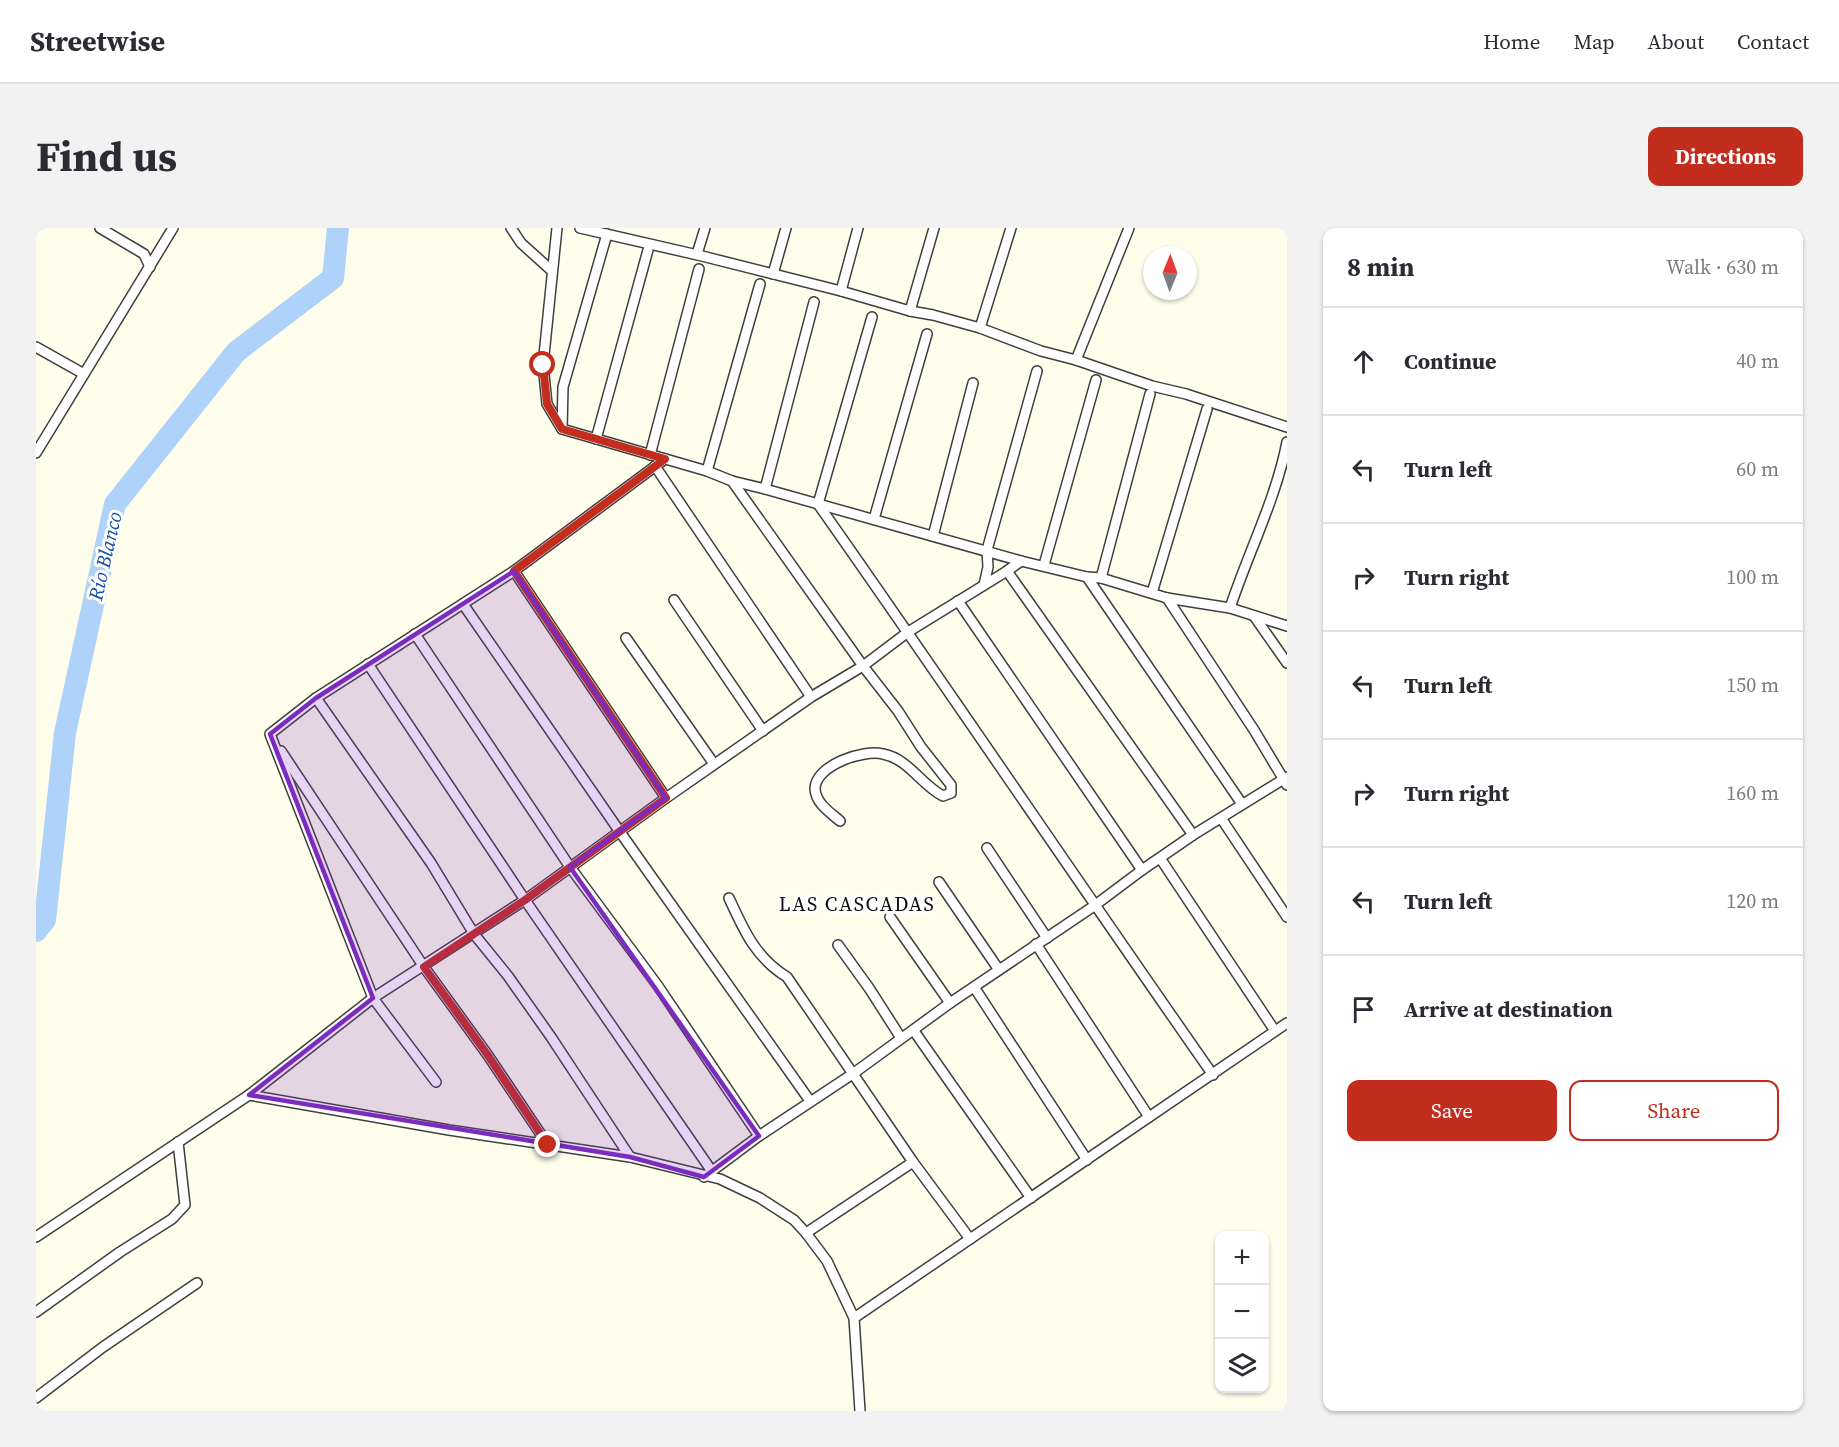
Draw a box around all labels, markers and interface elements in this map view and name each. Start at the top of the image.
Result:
text: Streetwise [30,22,165,60]
text: Home [1483,27,1541,56]
text: Map [1574,27,1615,56]
text: About [1648,27,1704,56]
text: Contact [1737,27,1809,56]
text: Find us [36,127,177,185]
button: Directions [1648,127,1803,186]
north arrow [1143,246,1197,300]
text: 8 min [1347,249,1414,285]
text: Walk · 630 m [1666,253,1779,281]
icon: ahead [1347,345,1380,378]
text: Continue [1404,346,1497,376]
text: 40 m [1736,347,1779,375]
route start [529,351,555,377]
icon: left [1347,453,1380,486]
text: Turn left [1404,454,1492,484]
text: 60 m [1736,455,1779,483]
water label: Río Blanco [81,509,129,604]
icon: right [1347,561,1380,594]
text: Turn right [1404,562,1509,592]
text: 100 m [1726,563,1779,591]
icon: left [1347,669,1380,702]
text: Turn left [1404,670,1492,700]
text: 150 m [1726,671,1779,699]
icon: right [1347,777,1380,810]
text: Turn right [1404,778,1509,808]
text: 160 m [1726,779,1779,807]
icon: left [1347,885,1380,918]
text: Turn left [1404,886,1492,916]
text: 120 m [1726,887,1779,915]
district label: LAS CASCADAS [779,890,935,918]
icon: arrive [1347,993,1380,1026]
text: Arrive at destination [1404,994,1613,1024]
button: Save [1347,1080,1557,1141]
button: Share [1569,1080,1779,1141]
route end [534,1131,560,1157]
map controls [1215,1231,1269,1393]
button: + [1215,1231,1269,1285]
button: − [1215,1285,1269,1339]
button: layers [1215,1339,1269,1393]

